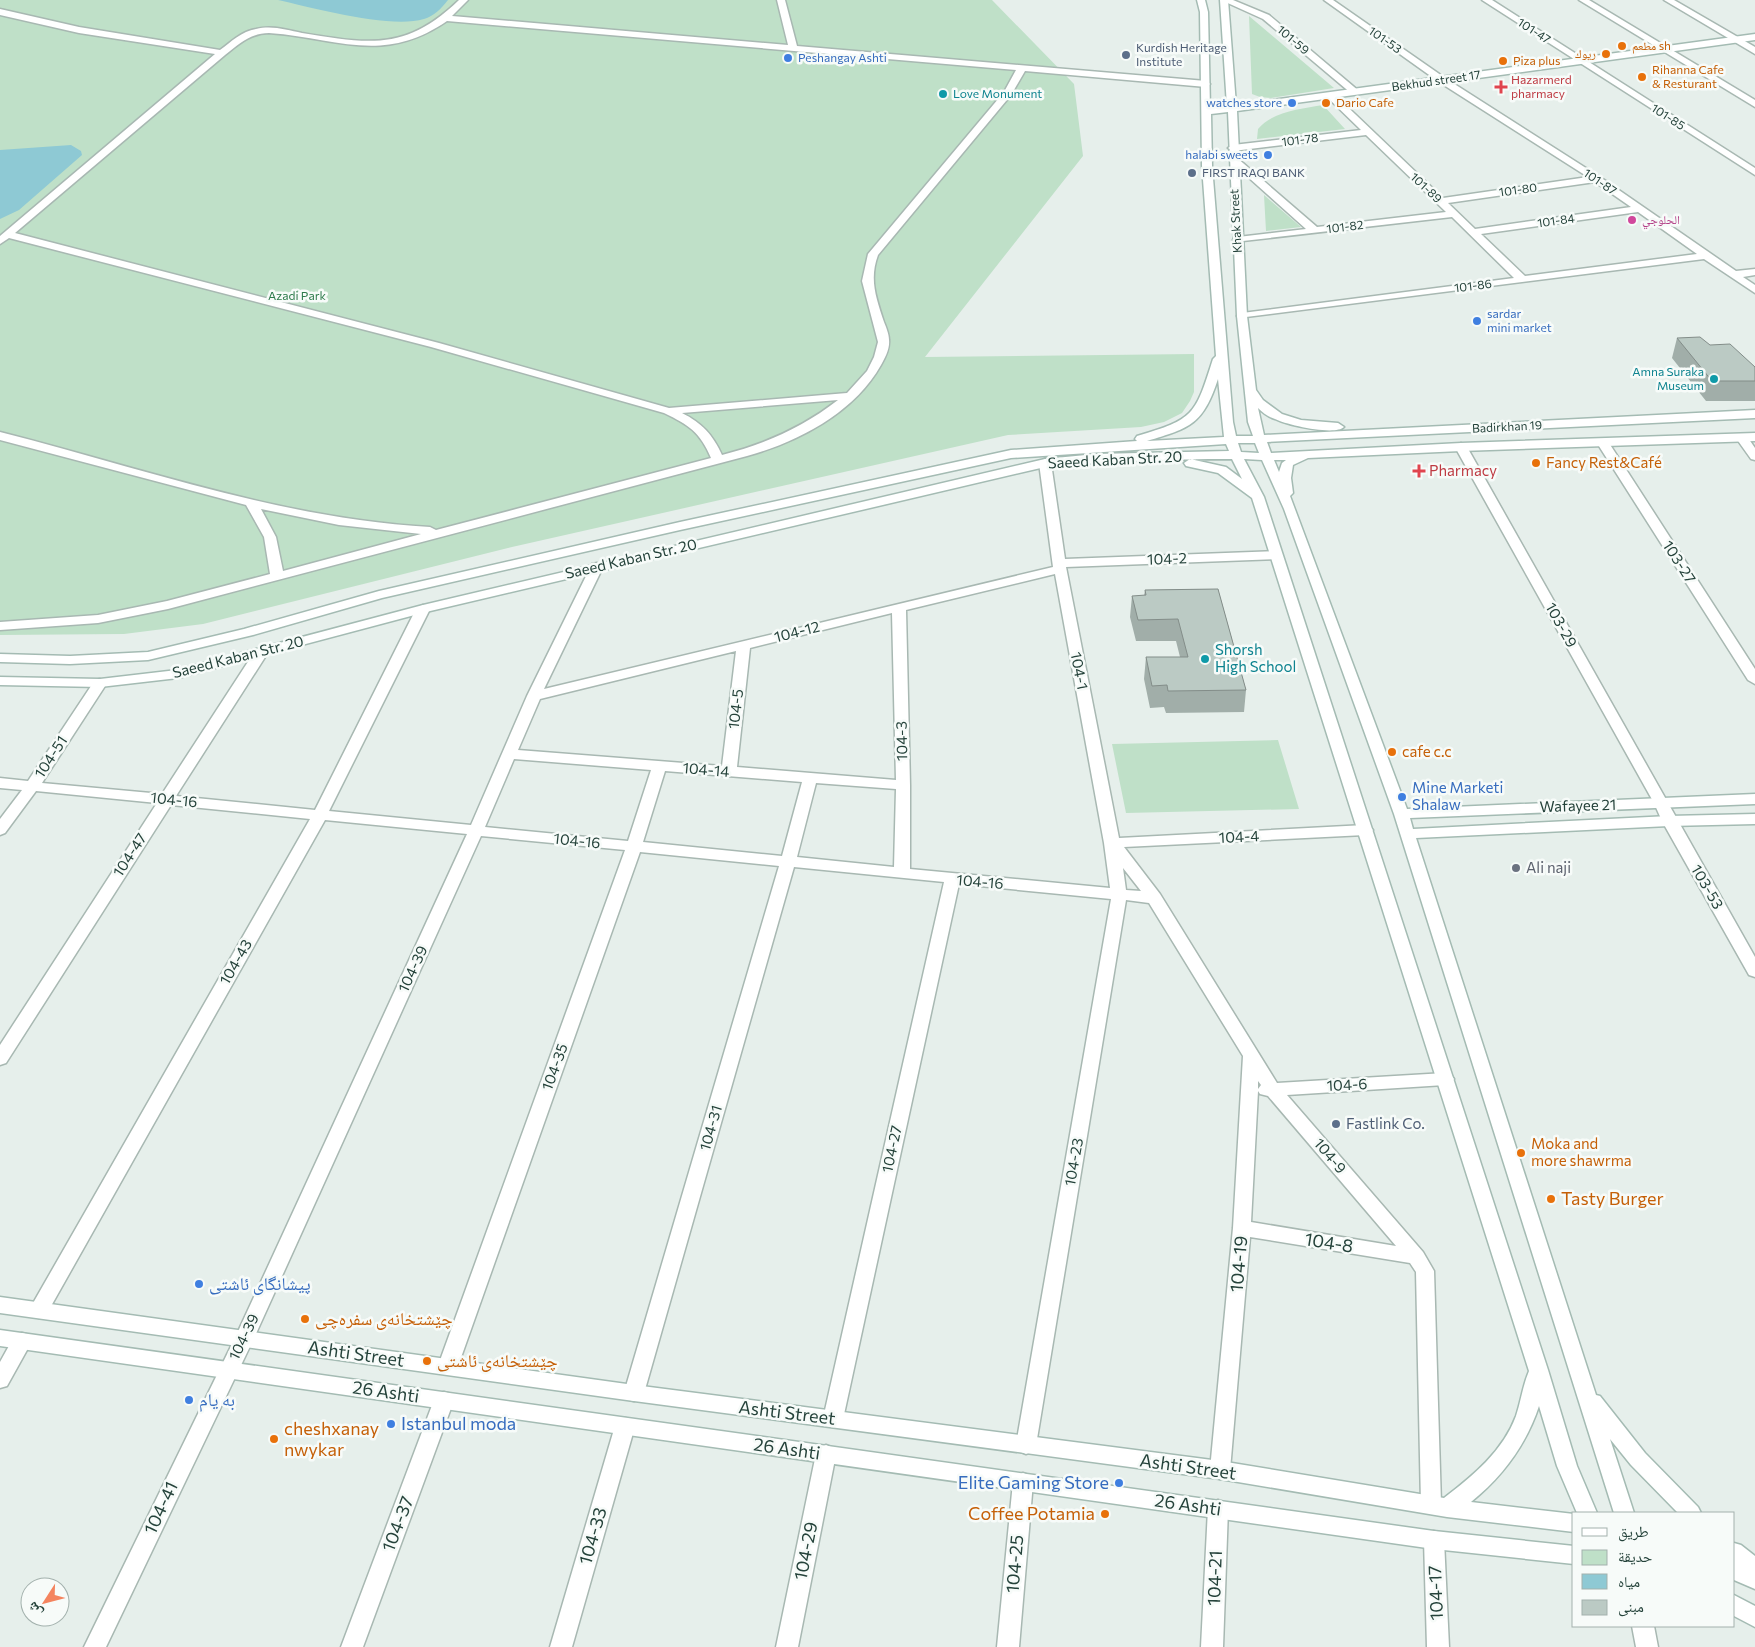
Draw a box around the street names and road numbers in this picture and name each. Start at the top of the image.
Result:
street label: 101-47 [1515,14,1554,46]
street label: 101-59 [1275,22,1312,57]
street label: 101-53 [1366,23,1405,56]
street label: Bekhud street 17 [1391,67,1481,93]
street label: 101-85 [1649,100,1688,132]
street label: 101-78 [1281,130,1319,148]
street label: 101-87 [1581,165,1620,197]
street label: 101-89 [1408,169,1445,205]
street label: 101-80 [1498,179,1538,199]
street label: Khak Street [1226,189,1244,253]
street label: 101-84 [1536,210,1575,230]
street label: 101-82 [1326,217,1364,235]
street label: 101-86 [1453,276,1492,294]
street label: Badirkhan 19 [1472,417,1542,435]
street label: Saeed Kaban Str. 20 [1047,446,1183,472]
street label: Saeed Kaban Str. 20 [563,534,698,582]
street label: 103-27 [1659,537,1700,586]
street label: 104-2 [1147,548,1187,568]
street label: 103-29 [1542,599,1581,650]
street label: 104-12 [772,617,821,645]
street label: Saeed Kaban Str. 20 [170,631,305,681]
street label: 104-1 [1068,650,1092,691]
street label: 104-5 [724,688,746,730]
street label: 104-3 [892,721,910,761]
street label: 104-51 [30,732,70,781]
street label: 104-14 [682,758,730,780]
street label: 104-16 [150,788,198,810]
street label: Wafayee 21 [1539,795,1617,815]
street label: 104-4 [1218,826,1260,846]
street label: 104-47 [108,829,150,880]
street label: 104-16 [553,829,601,851]
street label: 103-53 [1688,861,1728,912]
street label: 104-16 [956,870,1004,892]
street label: 104-43 [215,936,255,987]
street label: 104-39 [394,942,431,995]
street label: 104-35 [537,1041,571,1093]
street label: 104-6 [1326,1074,1368,1094]
street label: 104-31 [695,1103,725,1153]
street label: 104-27 [877,1123,905,1174]
street label: 104-9 [1311,1134,1351,1177]
street label: 104-23 [1060,1136,1086,1187]
street label: 104-8 [1303,1227,1355,1257]
street label: 104-19 [1225,1235,1251,1293]
street label: 104-39 [224,1311,262,1363]
street label: Ashti Street [306,1335,406,1371]
street label: 26 Ashti [351,1375,421,1407]
street label: Ashti Street [738,1395,837,1429]
street label: 26 Ashti [752,1432,822,1464]
street label: Ashti Street [1138,1448,1238,1484]
street label: 104-41 [138,1478,182,1538]
street label: 26 Ashti [1153,1488,1223,1520]
street label: 104-37 [376,1493,418,1554]
street label: 104-33 [573,1505,611,1567]
street label: 104-29 [789,1520,821,1582]
street label: 104-25 [1001,1534,1027,1594]
street label: 104-21 [1202,1550,1226,1606]
street label: 104-17 [1423,1565,1447,1621]

